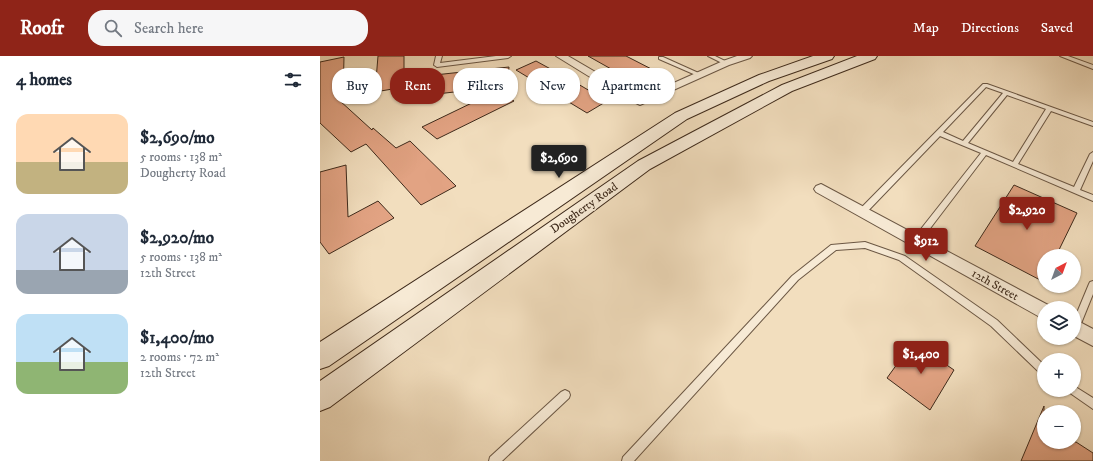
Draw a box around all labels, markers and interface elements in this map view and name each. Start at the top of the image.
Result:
search box [88,10,368,46]
text: Roofr [20,17,64,40]
icon: search [102,17,124,39]
text: Search here [134,19,203,38]
text: Map [913,19,939,37]
text: Directions [961,19,1019,37]
text: Saved [1041,19,1073,37]
chip: Buy [332,68,382,104]
chip: Rent [390,68,445,104]
chip: Filters [453,68,518,104]
chip: New [526,68,580,104]
chip: Apartment [588,68,675,104]
text: 4 homes [16,69,72,91]
icon: filters [282,69,304,91]
text: $2,690/mo [140,127,214,149]
icon: home [48,130,96,178]
pin: $2,690 [526,145,592,179]
text: 5 rooms · 138 m² [140,149,222,165]
text: $2,690 [540,150,578,166]
text: Dougherty Road [140,165,226,181]
street label: Dougherty Road [547,179,621,237]
pin: $2,920 [994,197,1060,231]
text: $2,920 [1009,202,1046,218]
text: $2,920/mo [140,227,214,249]
pin: $912 [902,228,950,262]
icon: home [48,230,96,278]
text: $912 [914,233,938,249]
text: 5 rooms · 138 m² [140,249,222,265]
north arrow [1037,249,1081,293]
map controls [1037,249,1081,449]
text: 12th Street [140,265,196,281]
street label: 12th Street [969,266,1021,304]
button: layers [1037,301,1081,345]
text: $1,400/mo [140,327,214,349]
icon: home [48,330,96,378]
pin: $1,400 [888,341,954,375]
text: $1,400 [902,346,940,362]
text: 2 rooms · 72 m² [140,349,219,365]
button: + [1037,353,1081,397]
text: 12th Street [140,365,196,381]
button: − [1037,405,1081,449]

